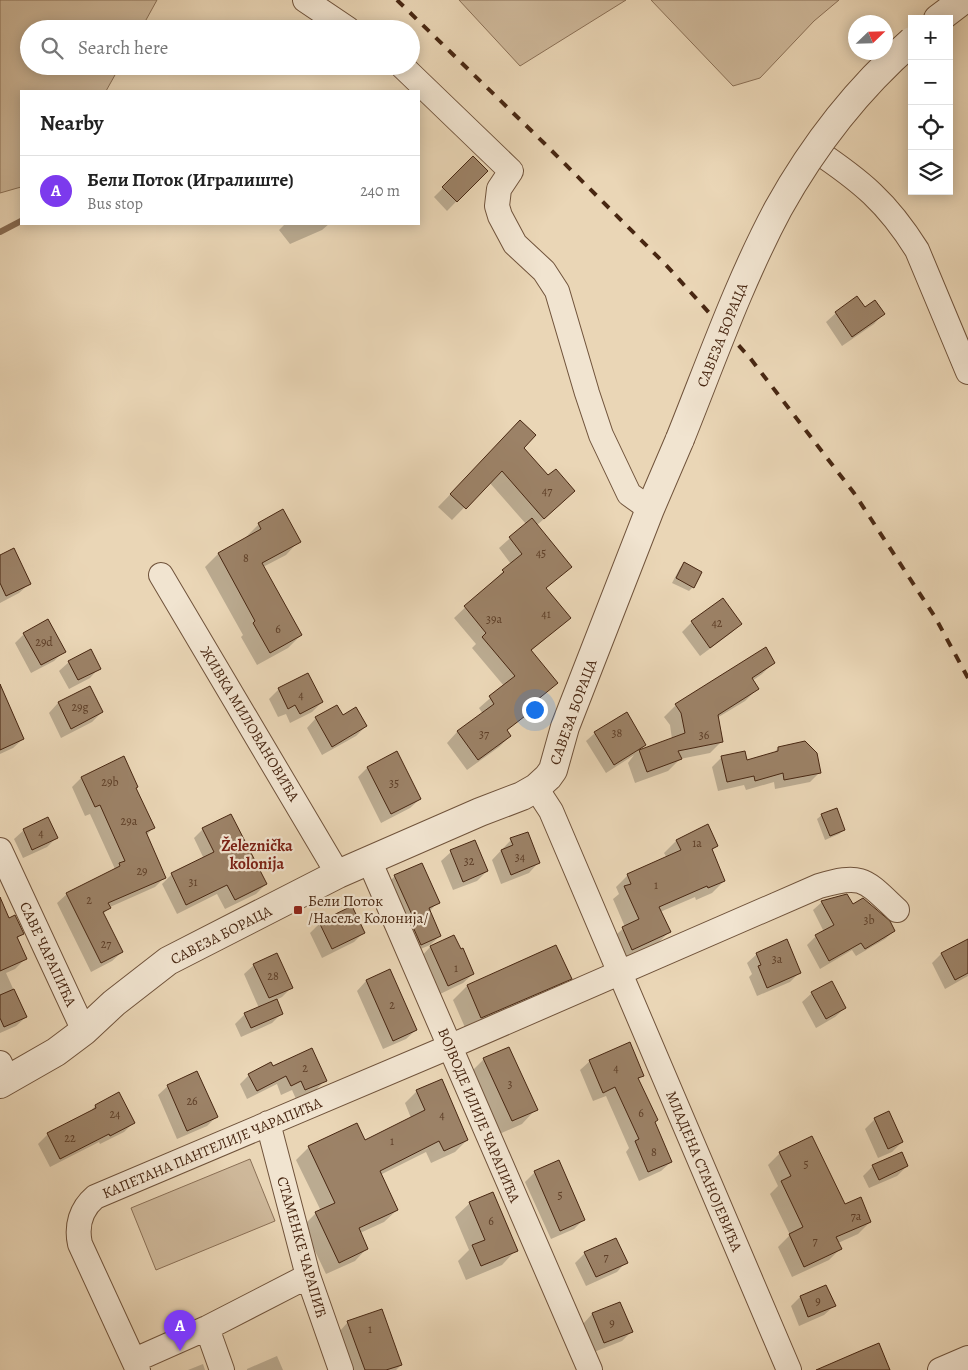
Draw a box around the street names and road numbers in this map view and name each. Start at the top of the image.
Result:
street label: САВЕЗА БОРАЦА [692,280,752,390]
street label: ЖИВКА МИЛОВАНОВИЋА [196,643,304,805]
street label: САВЕЗА БОРАЦА [545,656,601,768]
street label: САВЕ ЧАРАПИЋА [15,898,81,1010]
street label: САВЕЗА БОРАЦА [167,901,275,969]
street label: ВОЈВОДЕ ИЛИЈЕ ЧАРАПИЋА [433,1025,525,1206]
street label: МЛАДЕНА СТАНОЈЕВИЋА [661,1088,747,1255]
street label: КАПЕТАНА ПАНТЕЛИЈЕ ЧАРАПИЋА [99,1092,325,1203]
street label: СТАМЕНКЕ ЧАРАПИЋ [272,1174,332,1320]

